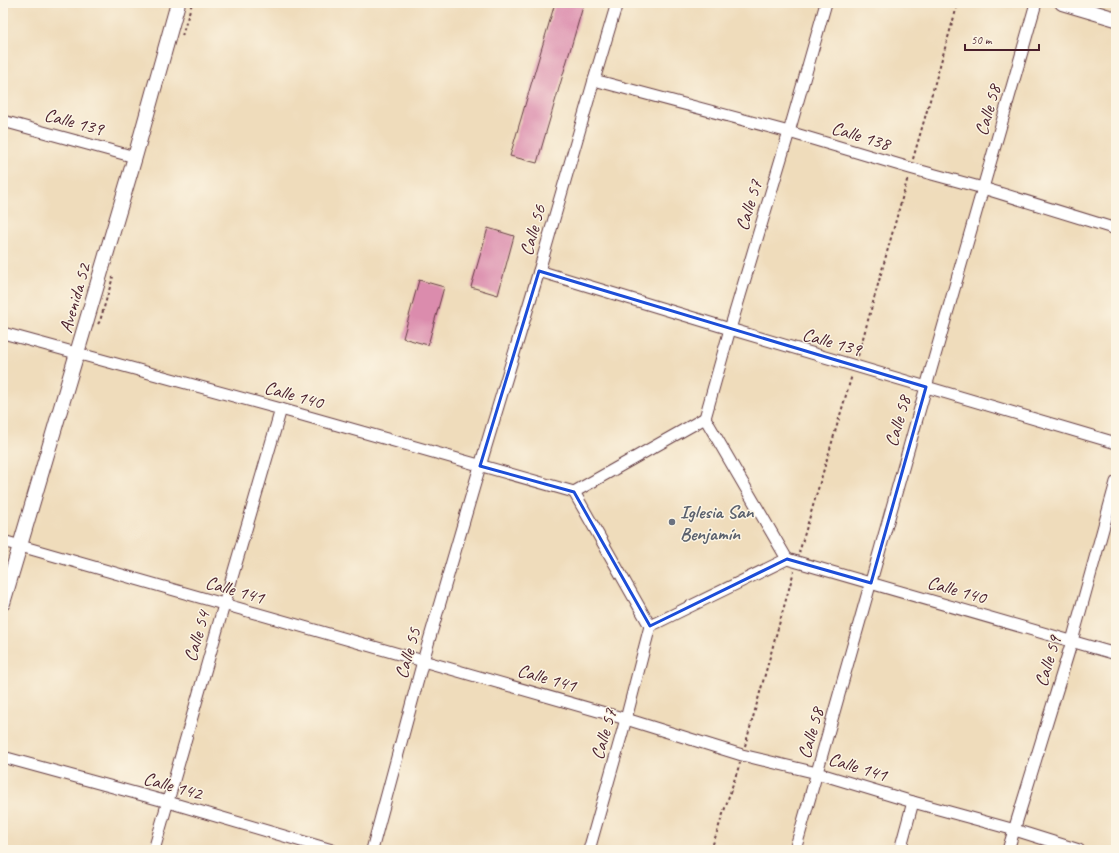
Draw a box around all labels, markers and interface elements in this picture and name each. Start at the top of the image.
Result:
scale bar [965,26,1039,52]
text: 50 m [971,32,993,48]
street label: Calle 58 [969,80,1007,138]
street label: Calle 139 [42,103,107,142]
street label: Calle 138 [828,116,895,157]
street label: Calle 57 [730,176,768,233]
street label: Calle 56 [514,201,552,258]
street label: Avenida 52 [54,259,97,336]
street label: Calle 139 [800,322,865,362]
street label: Calle 140 [262,375,327,415]
street label: Calle 58 [879,391,917,449]
place label: Iglesia San Benjamín [680,500,755,546]
marker: Iglesia San Benjamín [667,517,677,527]
street label: Calle 141 [203,570,268,610]
street label: Calle 140 [925,570,990,610]
street label: Calle 54 [178,606,216,664]
street label: Calle 55 [389,624,427,681]
street label: Calle 59 [1029,632,1067,689]
street label: Calle 141 [515,658,580,698]
street label: Calle 58 [792,703,830,761]
street label: Calle 57 [585,705,623,762]
street label: Calle 141 [825,747,891,788]
street label: Calle 142 [141,766,206,806]

